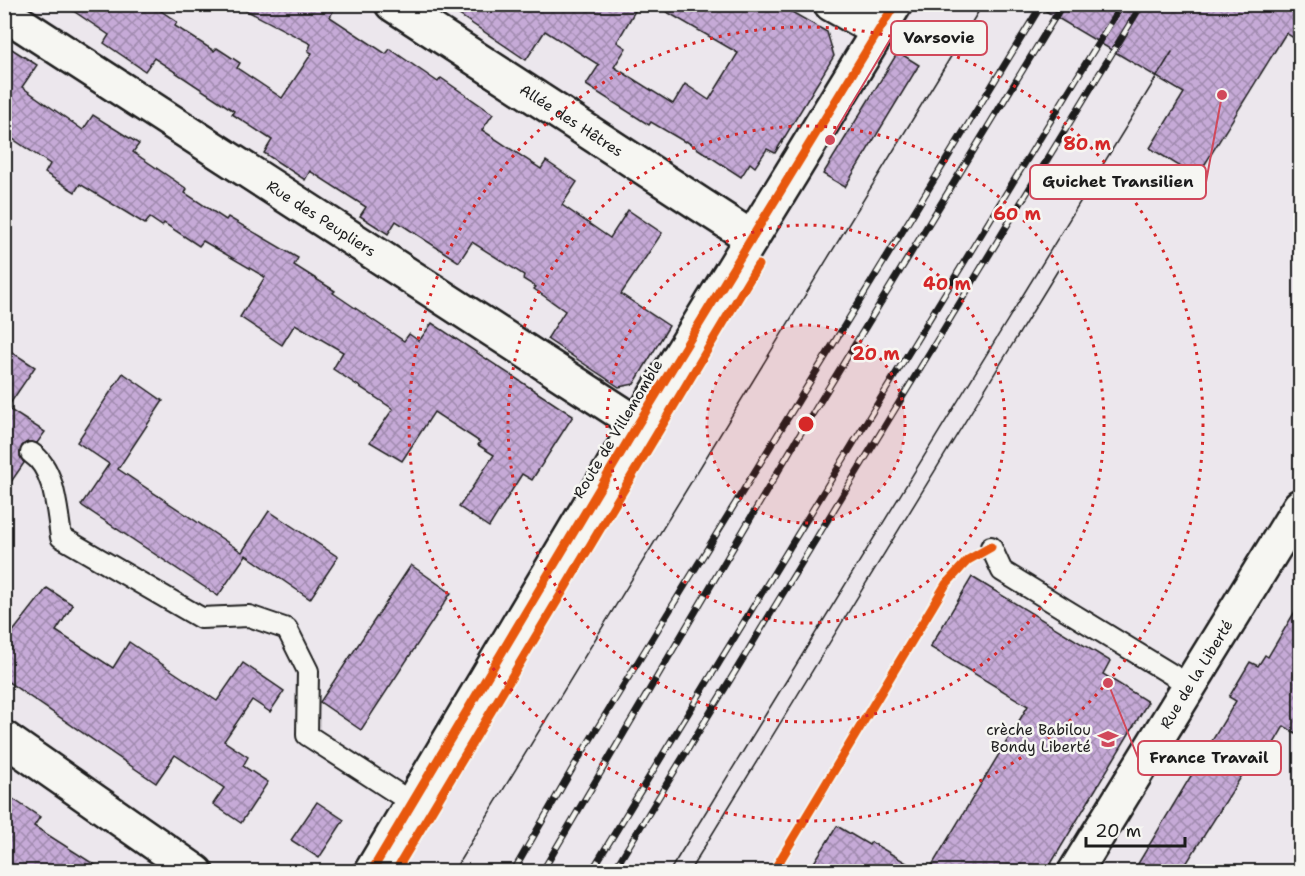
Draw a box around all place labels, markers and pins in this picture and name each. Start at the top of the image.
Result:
callout: Varsovie [891,21,987,55]
callout: Guichet Transilien [1030,165,1206,199]
centre of rings [796,414,816,434]
place label: crèche Babilou Bondy Liberté [986,720,1091,757]
school or university icon: crèche Babilou Bondy Liberté [1096,727,1120,751]
callout: France Travail [1138,741,1281,775]

